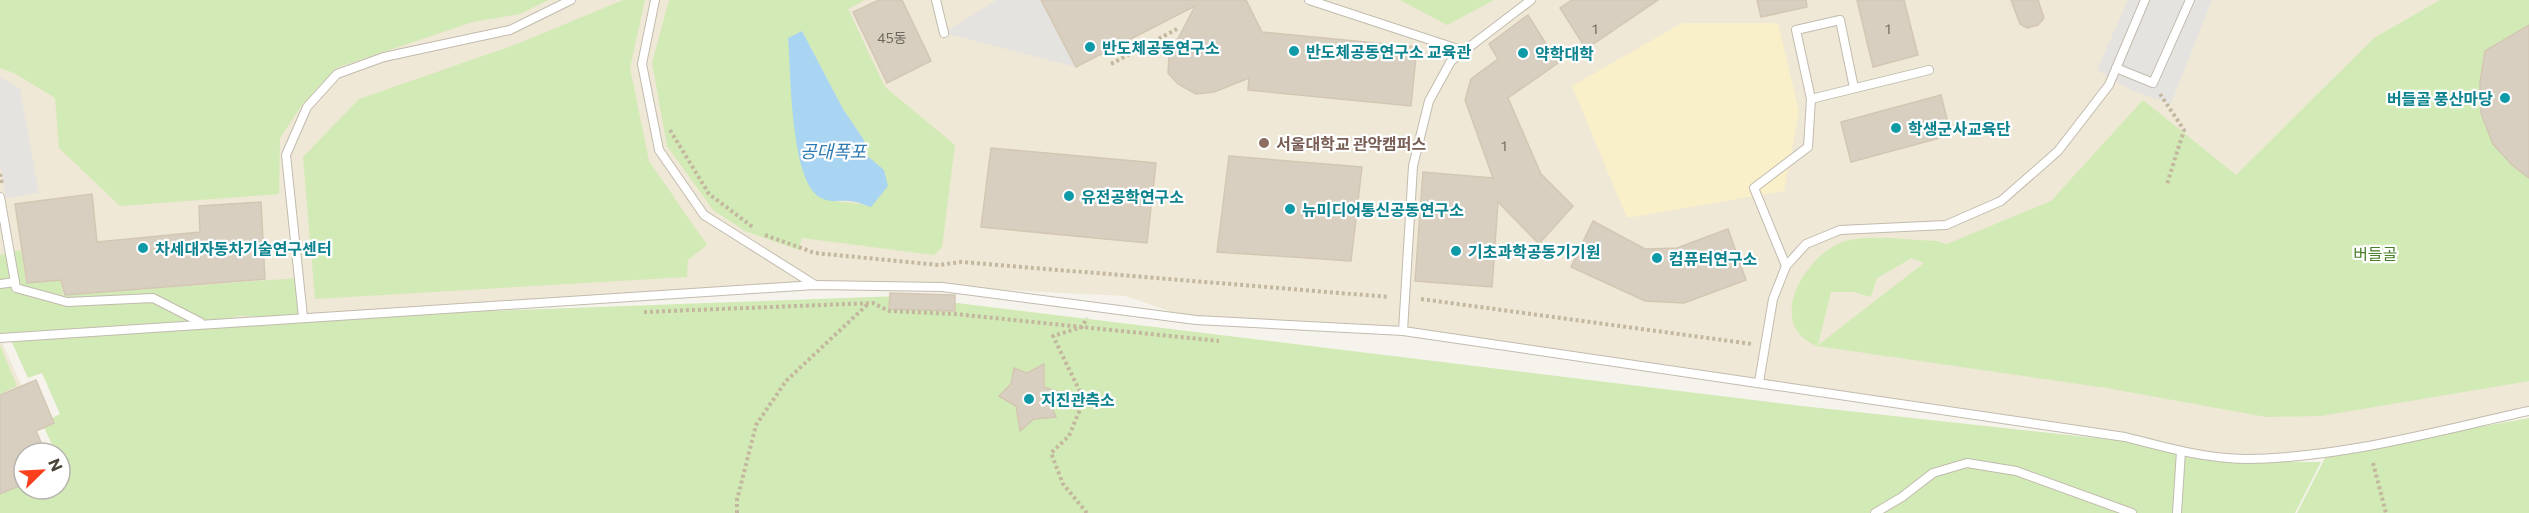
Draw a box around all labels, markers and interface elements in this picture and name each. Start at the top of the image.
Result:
house number: 1 [1592,20,1598,37]
house number: 1 [1885,20,1891,37]
house number: 45동 [877,29,907,46]
place label: 반도체공동연구소 [1102,38,1220,57]
marker: 반도체공동연구소 [1083,40,1097,54]
place label: 반도체공동연구소 교육관 [1306,42,1471,61]
marker: 반도체공동연구소 교육관 [1287,44,1301,58]
place label: 약학대학 [1535,44,1594,63]
marker: 약학대학 [1516,46,1530,60]
place label: 버들골 풍산마당 [2387,89,2493,108]
marker: 버들골 풍산마당 [2498,91,2512,105]
place label: 학생군사교육단 [1908,119,2011,138]
marker: 학생군사교육단 [1889,121,1903,135]
place label: 서울대학교 관악캠퍼스 [1276,134,1427,153]
marker: 서울대학교 관악캠퍼스 [1257,136,1271,150]
house number: 1 [1501,137,1507,154]
water label: 공대폭포 [800,140,868,162]
place label: 유전공학연구소 [1081,187,1184,206]
marker: 유전공학연구소 [1062,189,1076,203]
place label: 뉴미디어통신공동연구소 [1302,200,1464,219]
marker: 뉴미디어통신공동연구소 [1283,202,1297,216]
place label: 차세대자동차기술연구센터 [155,239,332,258]
marker: 차세대자동차기술연구센터 [136,241,150,255]
place label: 기초과학공동기기원 [1468,242,1600,261]
marker: 기초과학공동기기원 [1449,244,1463,258]
park label: 버들골 [2353,244,2397,263]
place label: 컴퓨터연구소 [1669,249,1758,268]
marker: 컴퓨터연구소 [1650,251,1664,265]
place label: 지진관측소 [1041,390,1115,409]
marker: 지진관측소 [1022,392,1036,406]
north arrow [12,441,72,501]
text: N [45,455,67,474]

